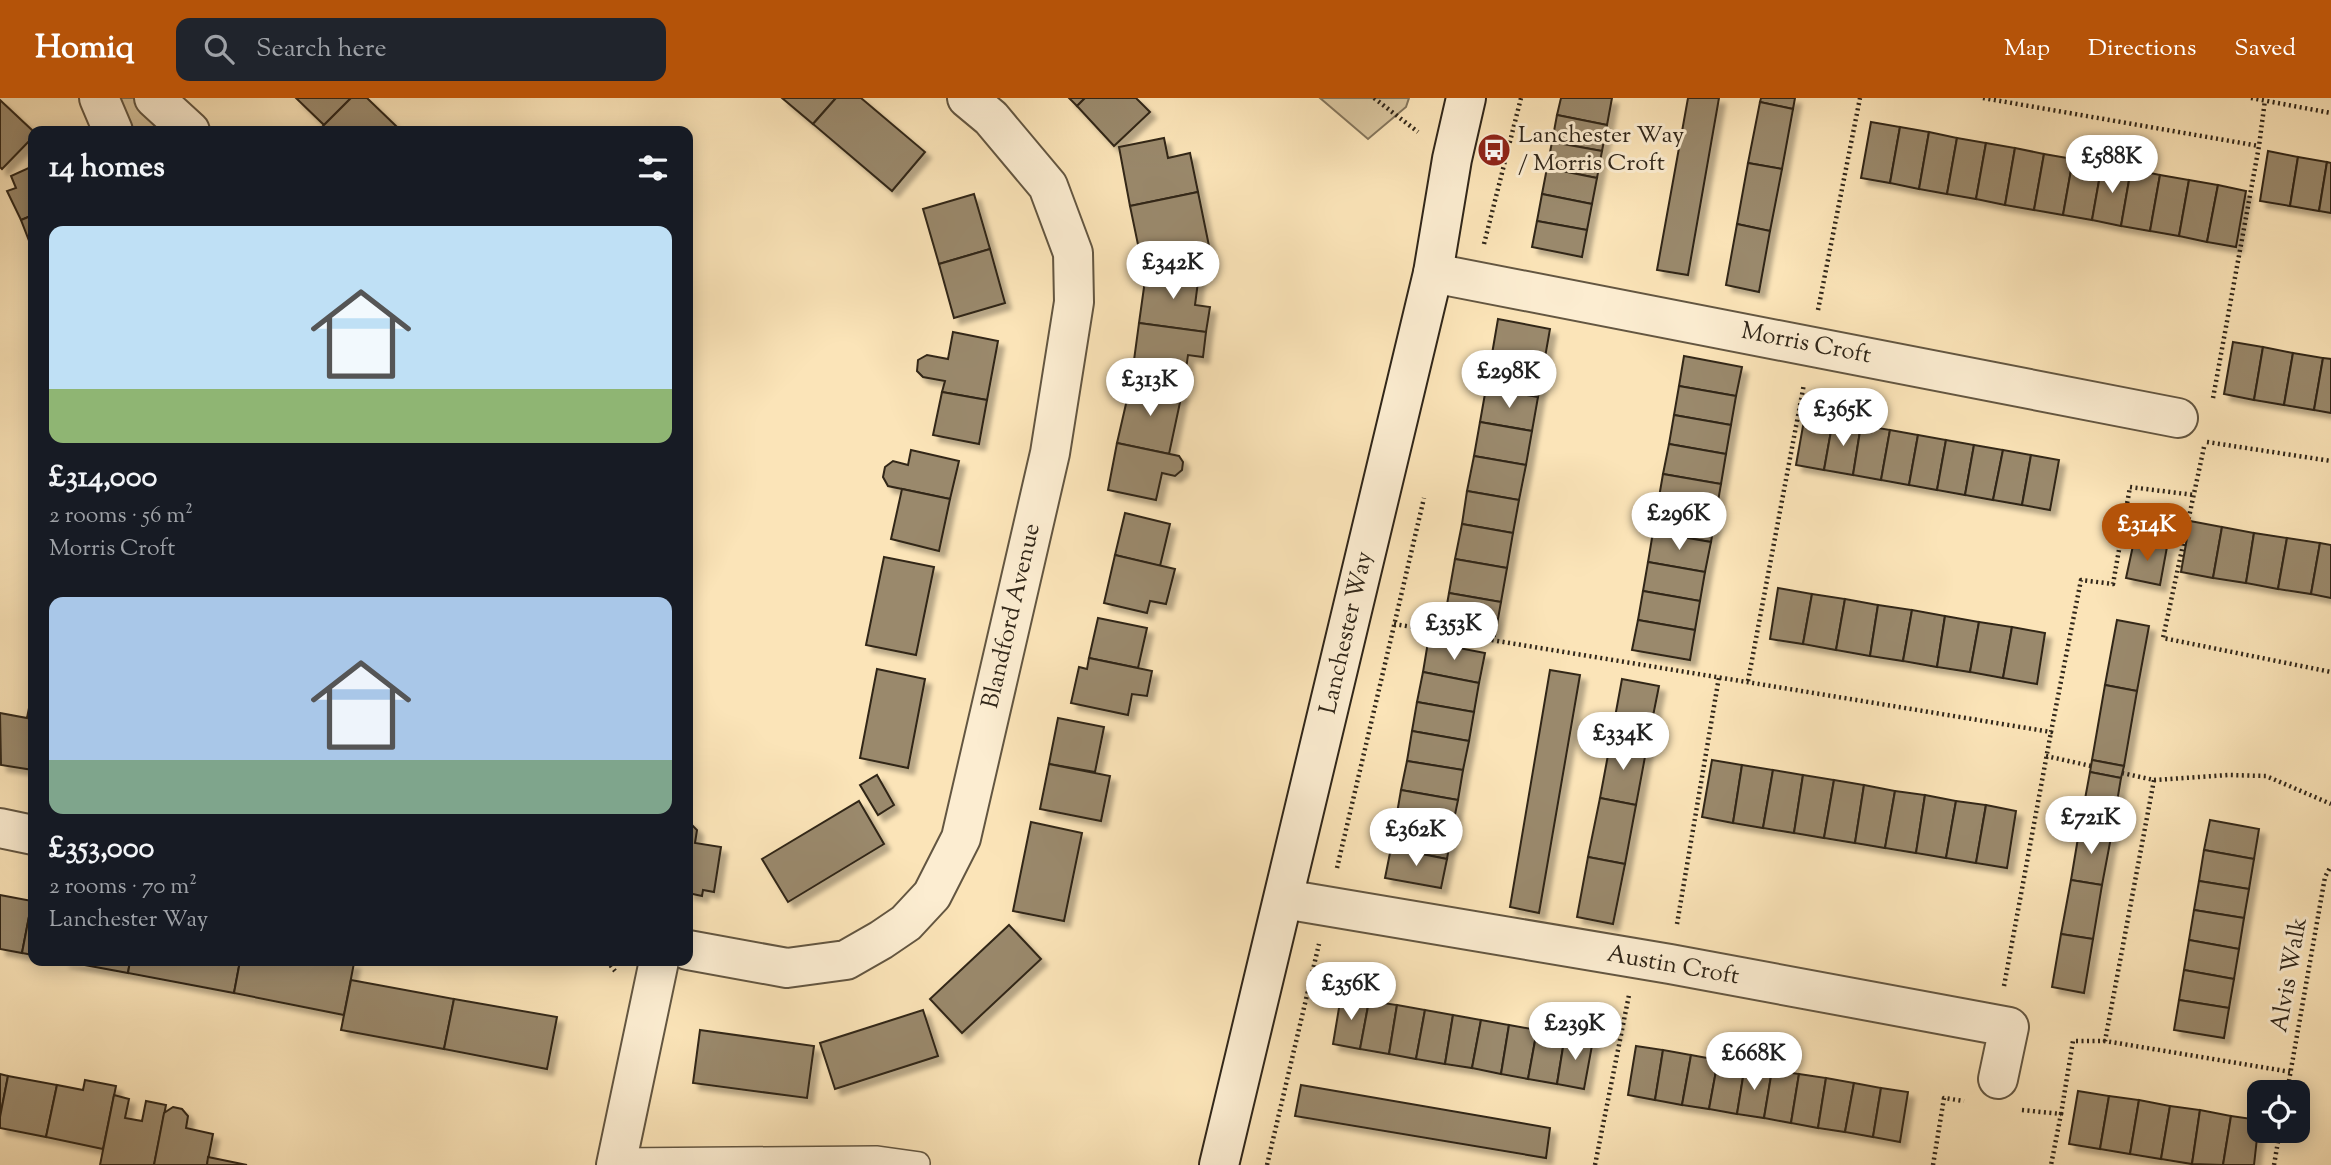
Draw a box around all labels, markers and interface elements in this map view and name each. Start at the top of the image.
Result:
search box [176,18,666,81]
text: Homiq [35,25,134,73]
icon: search [200,30,238,68]
text: Search here [256,31,387,68]
text: Map [2004,32,2050,66]
text: Directions [2088,32,2196,66]
text: Saved [2234,32,2296,66]
place label: Lanchester Way / Morris Croft [1518,119,1684,181]
bus stop icon: Lanchester Way / Morris Croft [1475,131,1513,169]
pin: £588K [2063,136,2161,195]
text: £588K [2082,141,2142,174]
text: 14 homes [49,147,165,190]
icon: filters [634,149,672,187]
pin: £342K [1124,242,1222,301]
text: £342K [1142,247,1204,280]
icon: home [298,271,424,397]
street label: Morris Croft [1738,315,1874,373]
pin: £298K [1460,350,1558,410]
text: £298K [1478,356,1540,389]
pin: £313K [1101,358,1199,418]
text: £313K [1122,364,1178,397]
pin: £365K [1794,388,1892,448]
text: £365K [1814,394,1872,427]
text: £314,000 [49,457,157,500]
pin: £296K [1630,492,1728,552]
text: £296K [1648,498,1710,531]
text: 2 rooms · 56 m² [49,500,193,533]
pin: £314K [2098,504,2196,563]
text: £314K [2118,509,2176,542]
street label: Blandford Avenue [974,520,1050,712]
text: Morris Croft [49,533,175,566]
street label: Lanchester Way [1312,548,1382,718]
pin: £353K [1405,602,1503,662]
text: £353K [1426,608,1482,641]
icon: home [298,642,424,768]
pin: £334K [1574,712,1672,772]
text: £334K [1593,718,1653,751]
pin: £721K [2042,796,2140,856]
text: £721K [2061,802,2121,835]
pin: £362K [1367,808,1465,868]
text: £362K [1386,814,1446,847]
text: £353,000 [49,828,154,871]
text: 2 rooms · 70 m² [49,871,197,904]
text: Lanchester Way [49,904,208,937]
street label: Alvis Walk [2263,915,2317,1035]
street label: Austin Croft [1604,938,1742,994]
pin: £356K [1302,962,1400,1022]
text: £356K [1322,968,1380,1001]
pin: £239K [1526,1002,1624,1062]
text: £239K [1545,1008,1605,1041]
pin: £668K [1705,1032,1803,1092]
text: £668K [1722,1038,1786,1071]
map controls [2247,1080,2310,1143]
button: locate [2247,1080,2310,1143]

